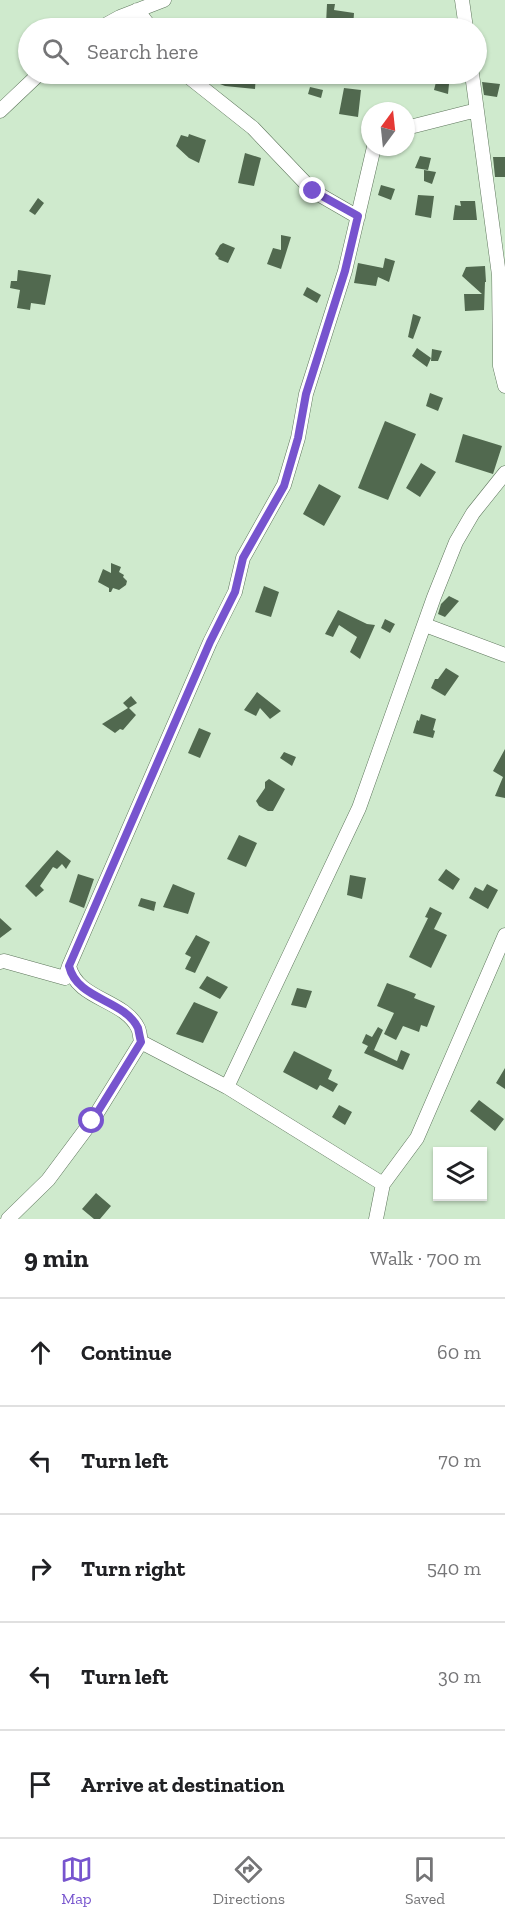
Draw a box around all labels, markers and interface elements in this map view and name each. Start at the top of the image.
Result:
search box [18,18,487,84]
icon: search [39,35,72,68]
text: Search here [87,38,198,65]
north arrow [361,102,415,156]
route end [299,177,325,203]
route start [78,1107,104,1133]
map controls [433,1147,487,1201]
button: layers [433,1147,487,1201]
text: 9 min [24,1242,89,1274]
text: Walk · 700 m [370,1246,481,1270]
icon: ahead [24,1336,57,1369]
text: Continue [81,1339,172,1366]
text: 60 m [437,1340,481,1364]
icon: left [24,1444,57,1477]
text: Turn left [81,1447,168,1474]
text: 70 m [438,1448,481,1472]
icon: right [24,1552,57,1585]
text: Turn right [81,1555,185,1582]
text: 540 m [427,1556,481,1580]
icon: left [24,1660,57,1693]
text: Turn left [81,1663,168,1690]
text: 30 m [438,1664,481,1688]
icon: arrive [24,1768,57,1801]
text: Arrive at destination [81,1771,284,1798]
tab: Map [60,1853,93,1908]
tab: Directions [213,1853,285,1908]
tab: Saved [405,1853,445,1908]

